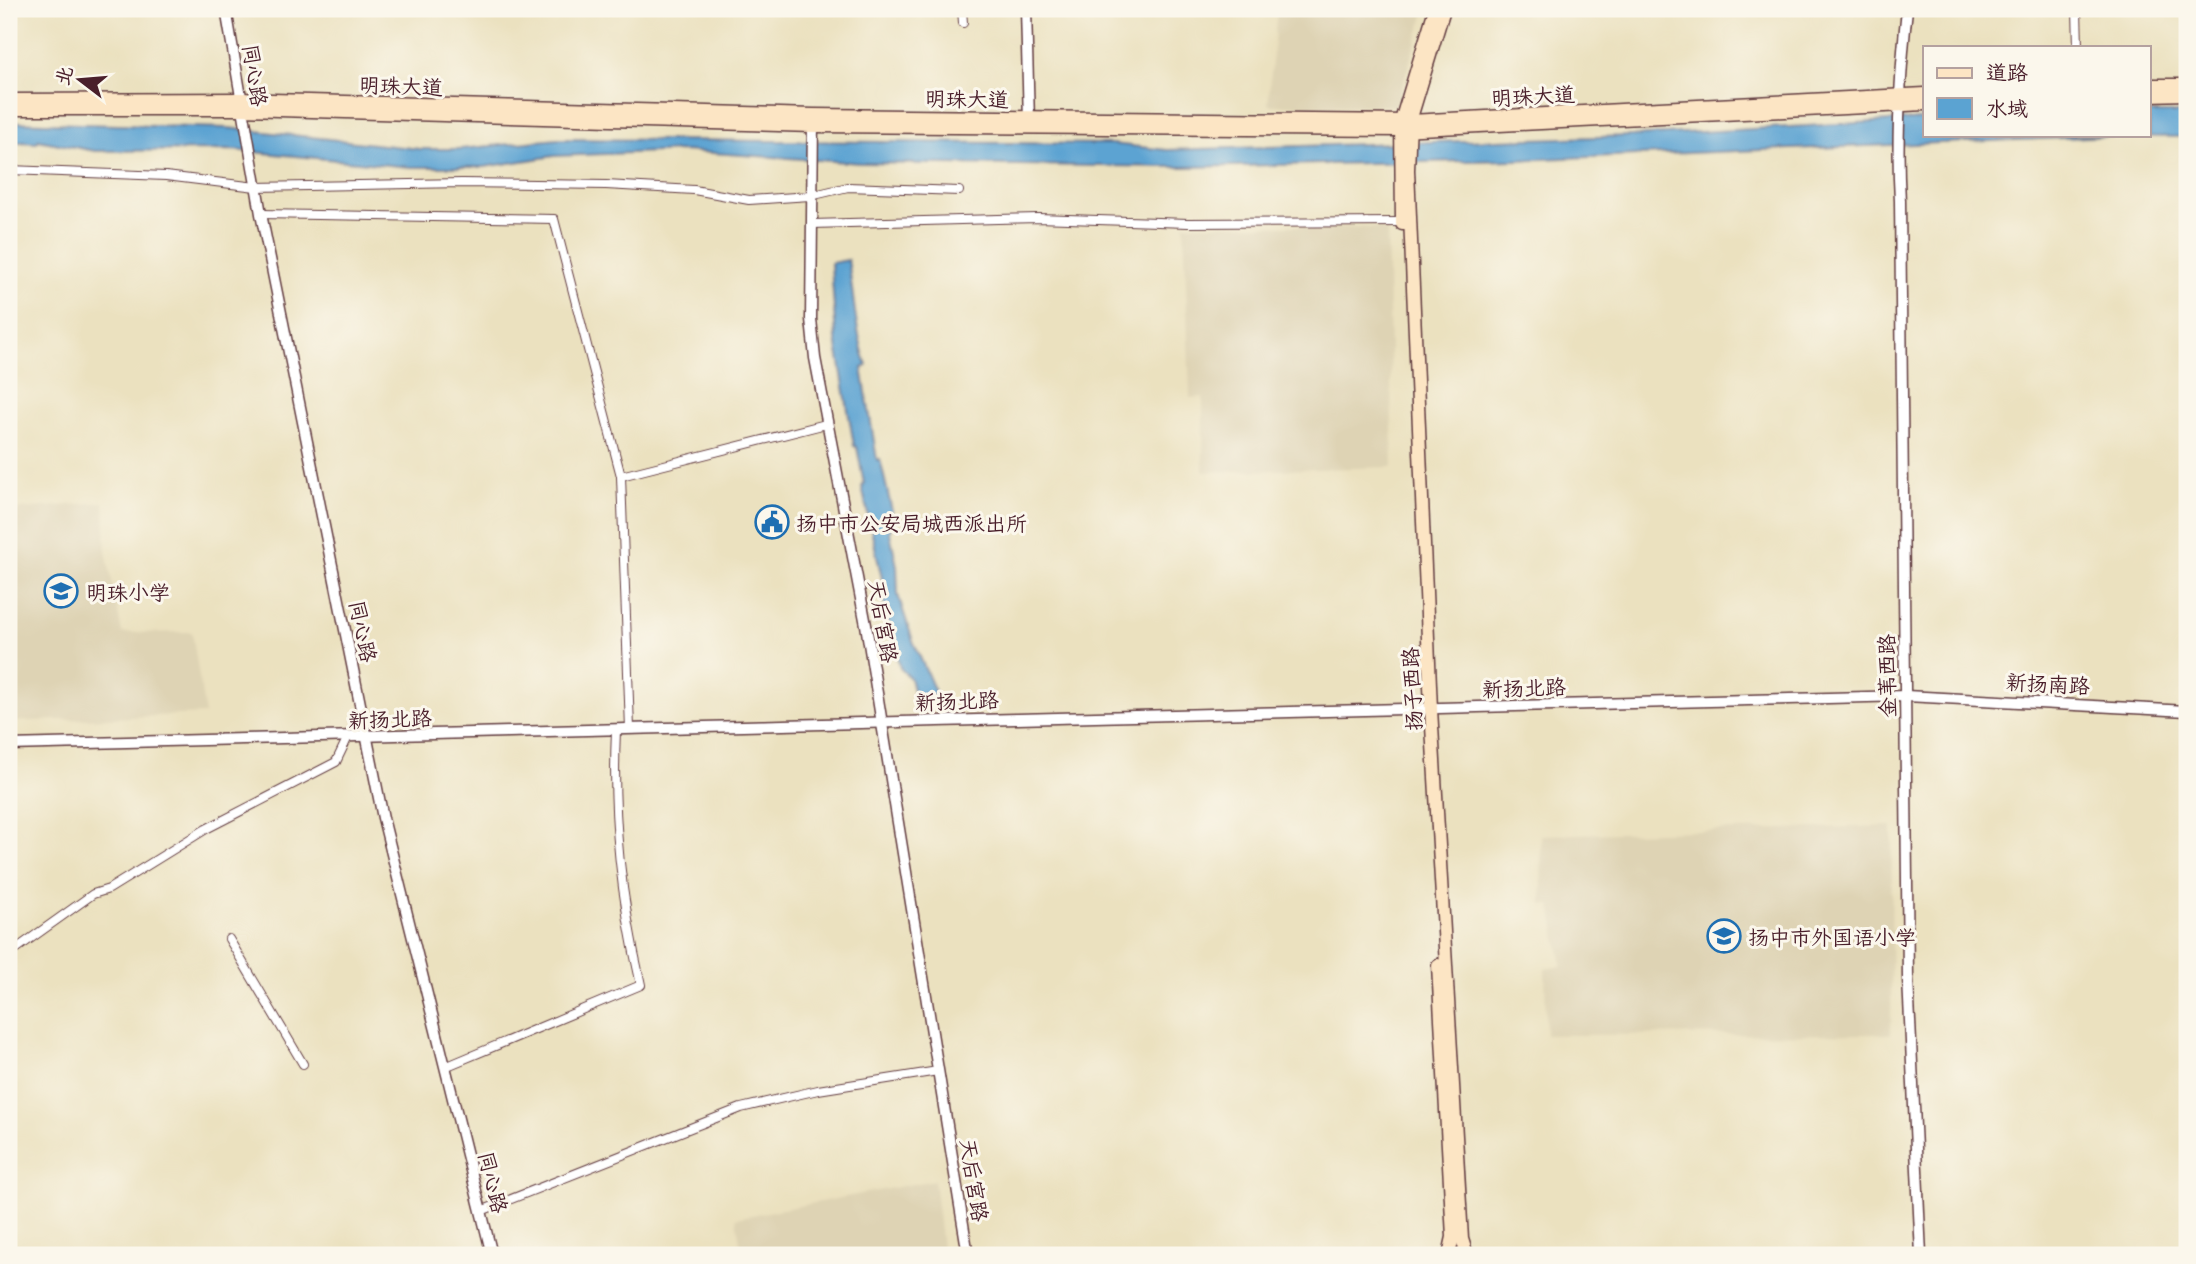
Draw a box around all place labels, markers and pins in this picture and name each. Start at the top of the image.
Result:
public building icon: 扬中市公安局城西派出所 [753,503,791,541]
place label: 扬中市公安局城西派出所 [796,509,1027,536]
school or university icon: 明珠小学 [42,572,80,610]
place label: 明珠小学 [86,578,170,605]
school or university icon: 扬中市外国语小学 [1705,917,1743,955]
place label: 扬中市外国语小学 [1748,923,1916,950]

